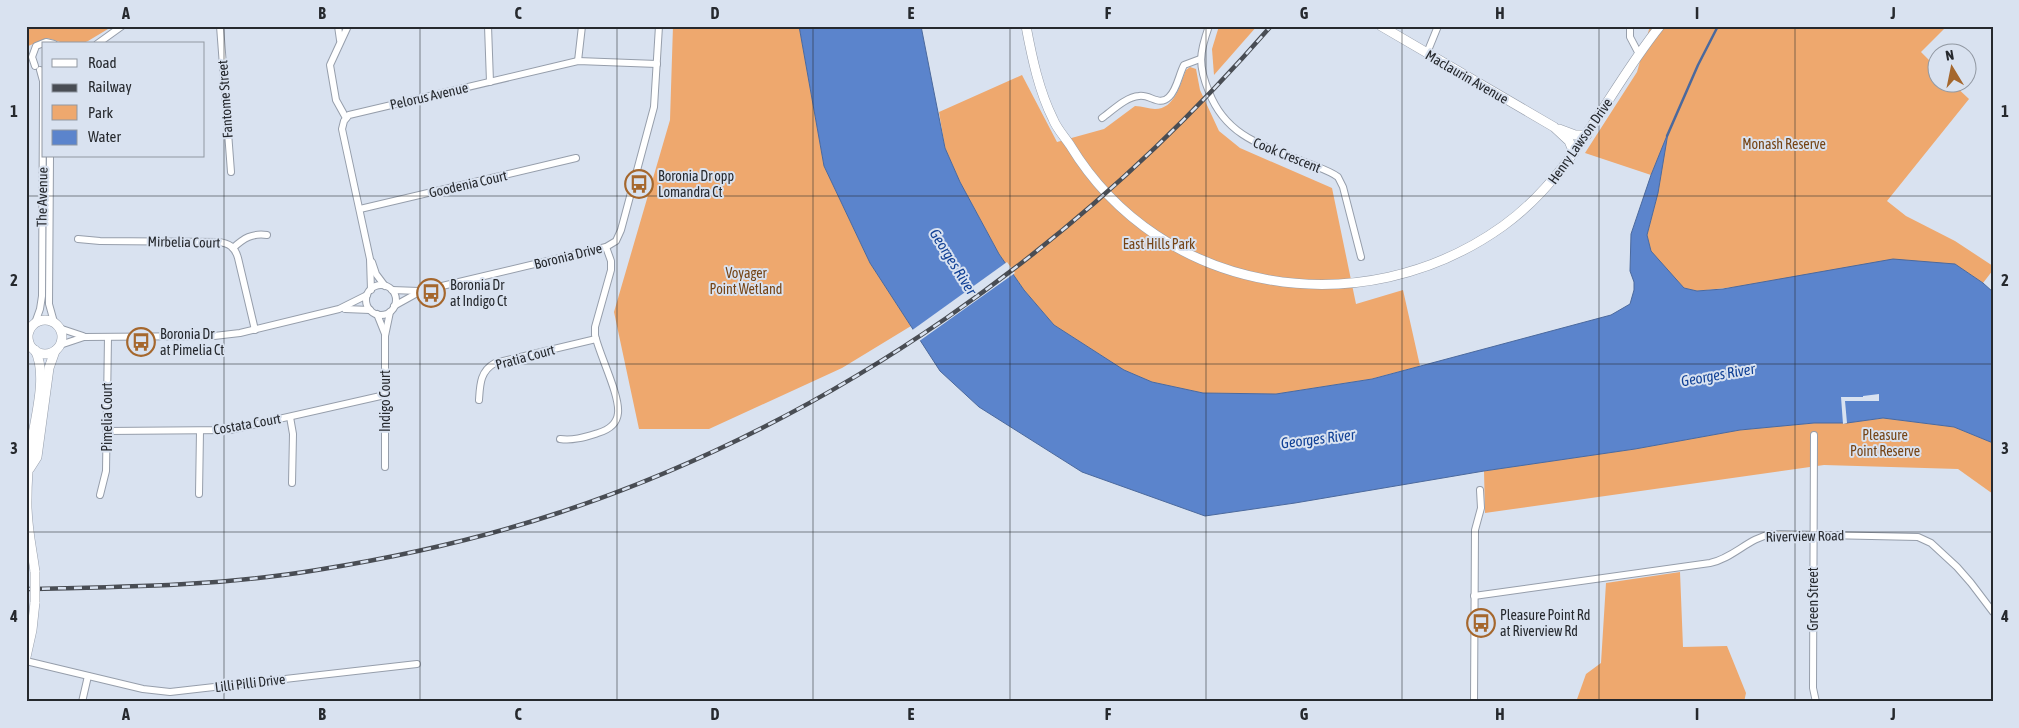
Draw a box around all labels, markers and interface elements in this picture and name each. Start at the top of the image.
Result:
text: A [121,4,130,22]
text: B [318,4,326,22]
text: C [514,4,522,22]
text: D [711,4,720,22]
text: E [908,4,915,22]
text: F [1105,4,1112,22]
text: G [1300,4,1309,22]
text: H [1495,4,1505,22]
text: I [1695,4,1699,22]
text: J [1889,4,1896,22]
legend [42,42,205,158]
north arrow [1926,42,1976,92]
street label: Maclaurin Avenue [1423,47,1511,107]
text: N [1944,47,1955,64]
text: Road [88,54,117,71]
street label: Fantome Street [214,59,236,139]
text: Railway [88,78,132,95]
street label: Pelorus Avenue [388,79,470,113]
street label: Henry Lawson Drive [1545,95,1615,187]
text: 1 [10,102,18,120]
text: 1 [2001,102,2009,120]
text: Park [88,104,113,121]
text: Water [88,128,121,145]
street label: Cook Crescent [1251,134,1323,176]
park label: Monash Reserve [1742,136,1826,152]
street label: The Avenue [33,167,51,227]
street label: Goodenia Court [427,167,509,201]
place label: Boronia Dr opp Lomandra Ct [658,168,734,200]
bus stop icon: Boronia Dr opp Lomandra Ct [624,169,654,199]
water label: Georges River [926,226,981,298]
street label: Mirbelia Court [147,233,221,251]
park label: East Hills Park [1123,236,1195,252]
street label: Boronia Drive [532,240,604,272]
park label: Voyager Point Wetland [709,265,783,297]
text: 2 [10,271,18,289]
text: 2 [2001,271,2009,289]
place label: Boronia Dr at Indigo Ct [450,277,507,309]
bus stop icon: Boronia Dr at Indigo Ct [416,278,446,308]
place label: Boronia Dr at Pimelia Ct [160,326,224,358]
bus stop icon: Boronia Dr at Pimelia Ct [126,327,156,357]
street label: Pratia Court [494,341,556,373]
water label: Georges River [1680,360,1757,389]
street label: Indigo Court [377,370,393,432]
street label: Pimelia Court [99,382,115,452]
street label: Costata Court [212,410,282,438]
water label: Georges River [1280,425,1357,451]
park label: Pleasure Point Reserve [1850,427,1920,459]
text: 3 [10,439,18,457]
text: 3 [2001,439,2009,457]
street label: Riverview Road [1766,527,1844,545]
street label: Green Street [1805,567,1821,631]
text: 4 [9,607,18,625]
place label: Pleasure Point Rd at Riverview Rd [1500,607,1590,639]
text: 4 [2000,607,2009,625]
bus stop icon: Pleasure Point Rd at Riverview Rd [1466,608,1496,638]
street label: Lilli Pilli Drive [214,671,286,695]
text: A [121,705,130,723]
text: B [318,705,326,723]
text: C [514,705,522,723]
text: D [711,705,720,723]
text: E [908,705,915,723]
text: F [1105,705,1112,723]
text: G [1300,705,1309,723]
text: H [1495,705,1505,723]
text: I [1695,705,1699,723]
text: J [1889,705,1896,723]

